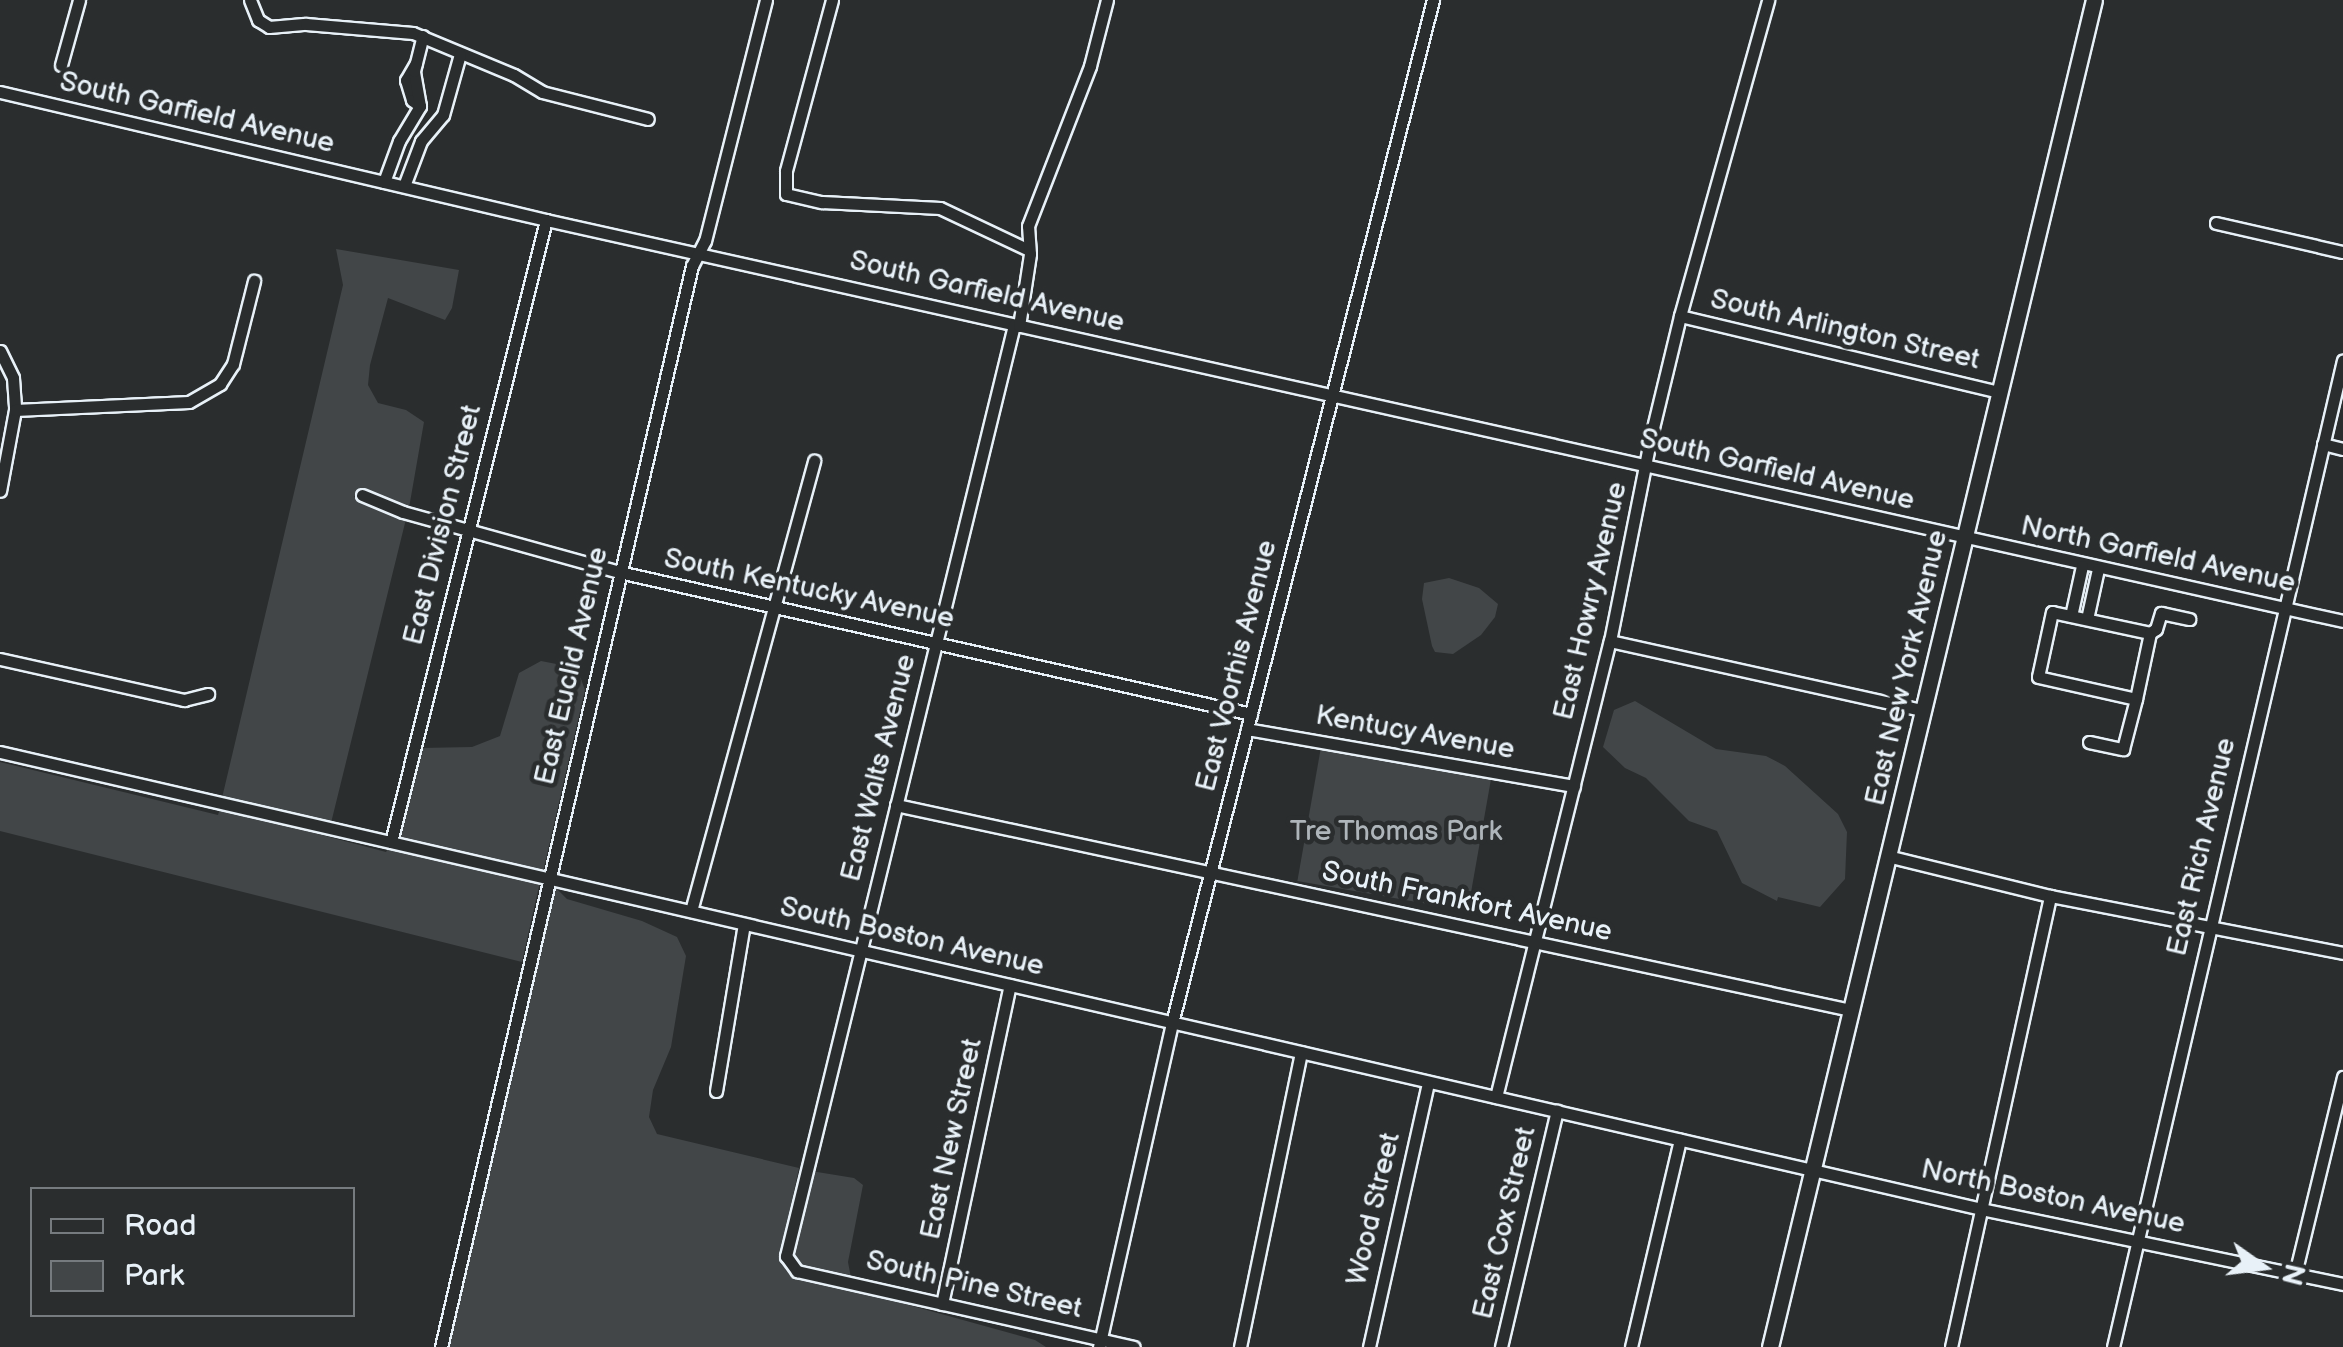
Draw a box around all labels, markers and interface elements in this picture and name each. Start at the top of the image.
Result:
street label: South Garfield Avenue [57,65,337,161]
street label: South Garfield Avenue [847,244,1127,340]
street label: South Arlington Street [1707,283,1983,377]
street label: East Division Street [397,401,489,649]
street label: South Garfield Avenue [1637,422,1917,518]
street label: East Howry Avenue [1547,478,1635,724]
street label: North Garfield Avenue [2018,509,2298,601]
street label: East New York Avenue [1859,526,1955,810]
street label: East Voorhis Avenue [1189,536,1285,796]
street label: South Kentucky Avenue [660,542,958,636]
street label: East Euclid Avenue [528,544,616,788]
street label: East Walts Avenue [834,650,924,886]
street label: Kentucy Avenue [1312,699,1518,767]
street label: East Rich Avenue [2161,735,2243,959]
park label: Tre Thomas Park [1289,815,1503,849]
street label: South Frankfort Avenue [1319,855,1615,949]
street label: South Boston Avenue [777,890,1047,984]
street label: East New Street [914,1035,990,1243]
street label: East Cox Street [1466,1123,1544,1323]
street label: Wood Street [1340,1129,1408,1289]
street label: North Boston Avenue [1918,1153,2188,1241]
legend [30,1187,355,1317]
text: Road [124,1208,197,1244]
north arrow [2213,1217,2313,1317]
street label: South Pine Street [863,1244,1085,1326]
text: Park [124,1258,184,1294]
text: N [2274,1260,2311,1289]

